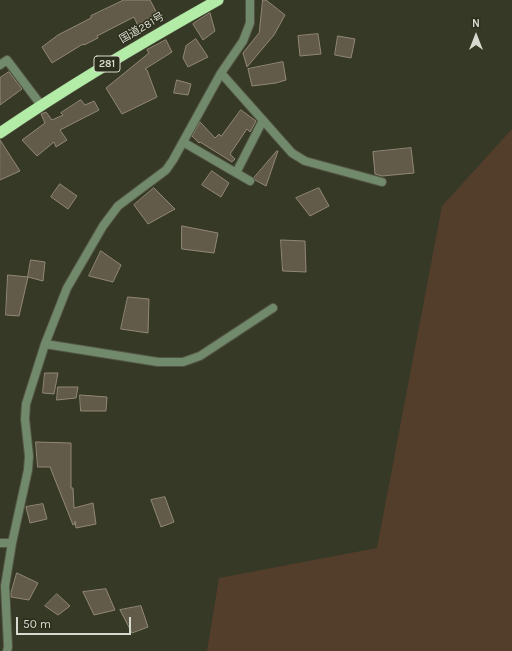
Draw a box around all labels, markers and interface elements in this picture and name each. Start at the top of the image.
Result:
street label: 国道281号 [117,10,167,46]
north arrow [456,16,496,56]
text: N [472,17,480,30]
road number: 281 [94,56,120,72]
scale bar [18,609,133,635]
text: 50 m [23,617,51,631]

